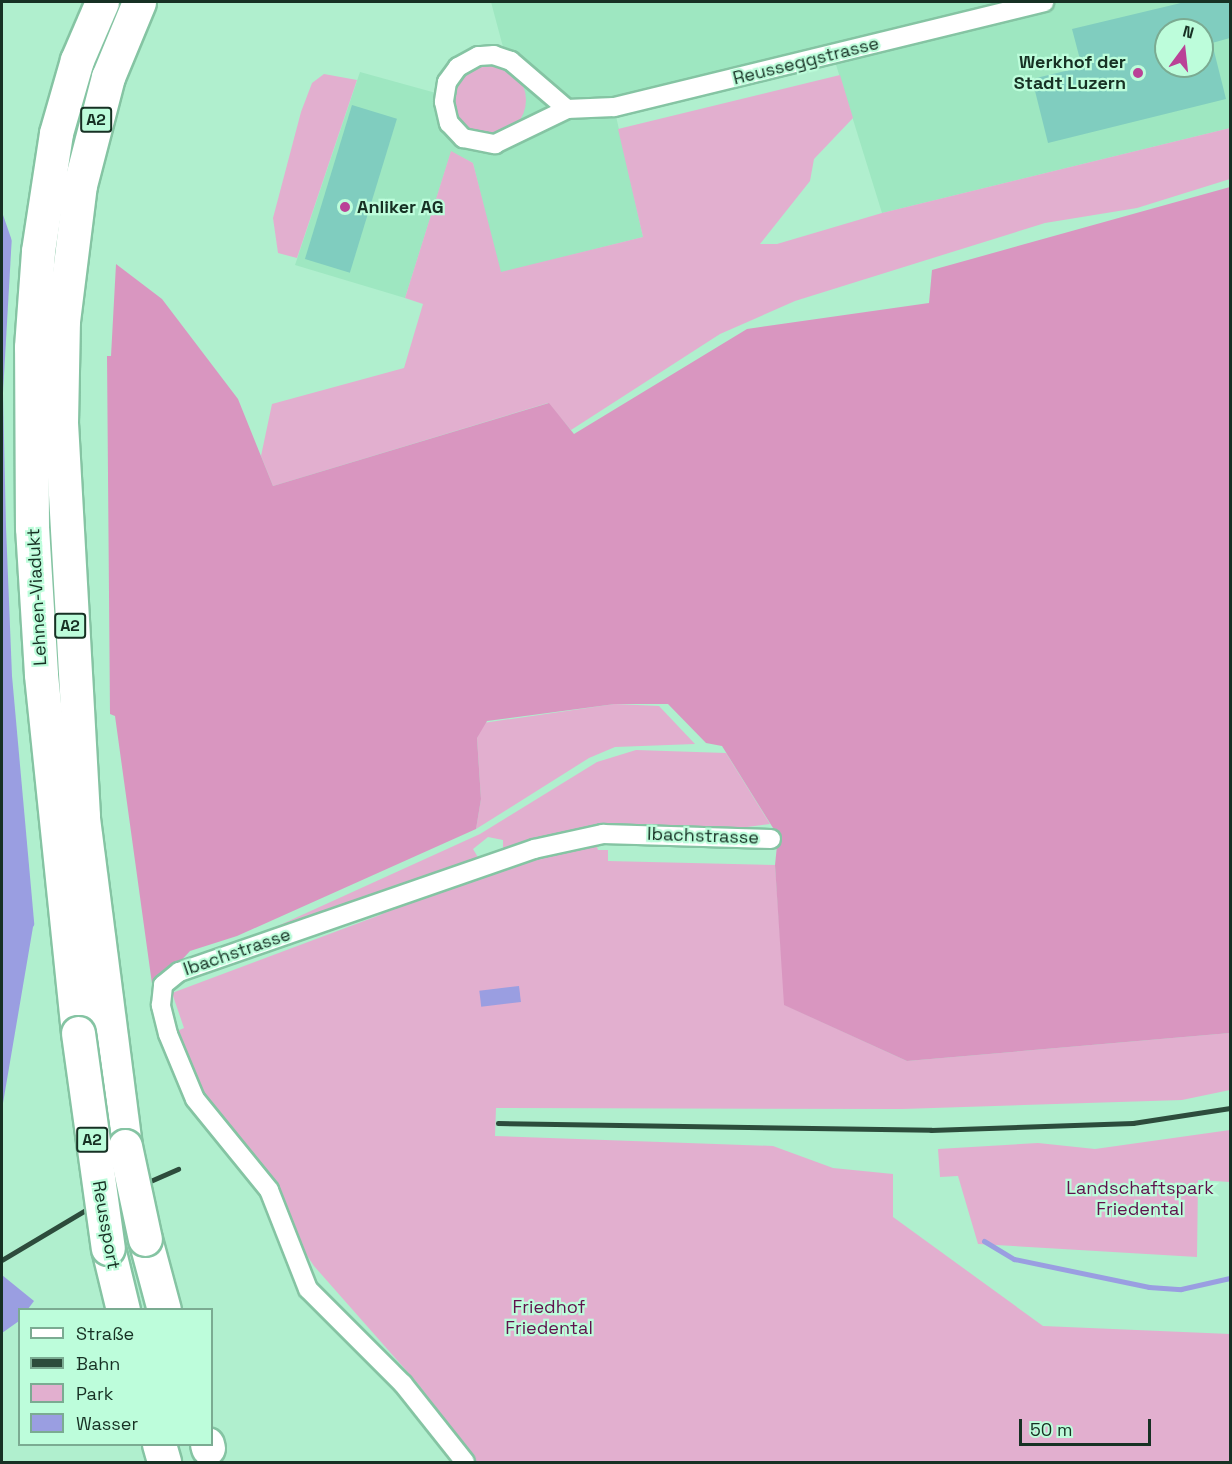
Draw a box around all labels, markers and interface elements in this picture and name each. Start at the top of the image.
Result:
north arrow [1154,18,1214,78]
text: N [1180,21,1196,44]
street label: Reusseggstrasse [731,32,881,90]
place label: Werkhof der Stadt Luzern [1014,52,1126,94]
marker: Werkhof der Stadt Luzern [1131,66,1145,80]
road number: A2 [80,107,112,133]
place label: Anliker AG [357,196,444,218]
marker: Anliker AG [338,200,352,214]
street label: Lehnen-Viadukt [23,528,51,666]
road number: A2 [54,613,86,639]
street label: Ibachstrasse [647,823,759,849]
street label: Ibachstrasse [181,924,293,980]
road number: A2 [76,1127,109,1153]
park label: Landschaftspark Friedental [1066,1178,1214,1220]
street label: Reussport [88,1179,124,1271]
park label: Friedhof Friedental [505,1297,593,1340]
legend [18,1308,213,1446]
text: Straße [76,1322,134,1345]
text: Bahn [76,1352,120,1375]
text: Park [76,1382,113,1405]
scale bar [1022,1407,1154,1445]
text: Wasser [76,1412,138,1435]
text: 50 m [1030,1418,1072,1441]

